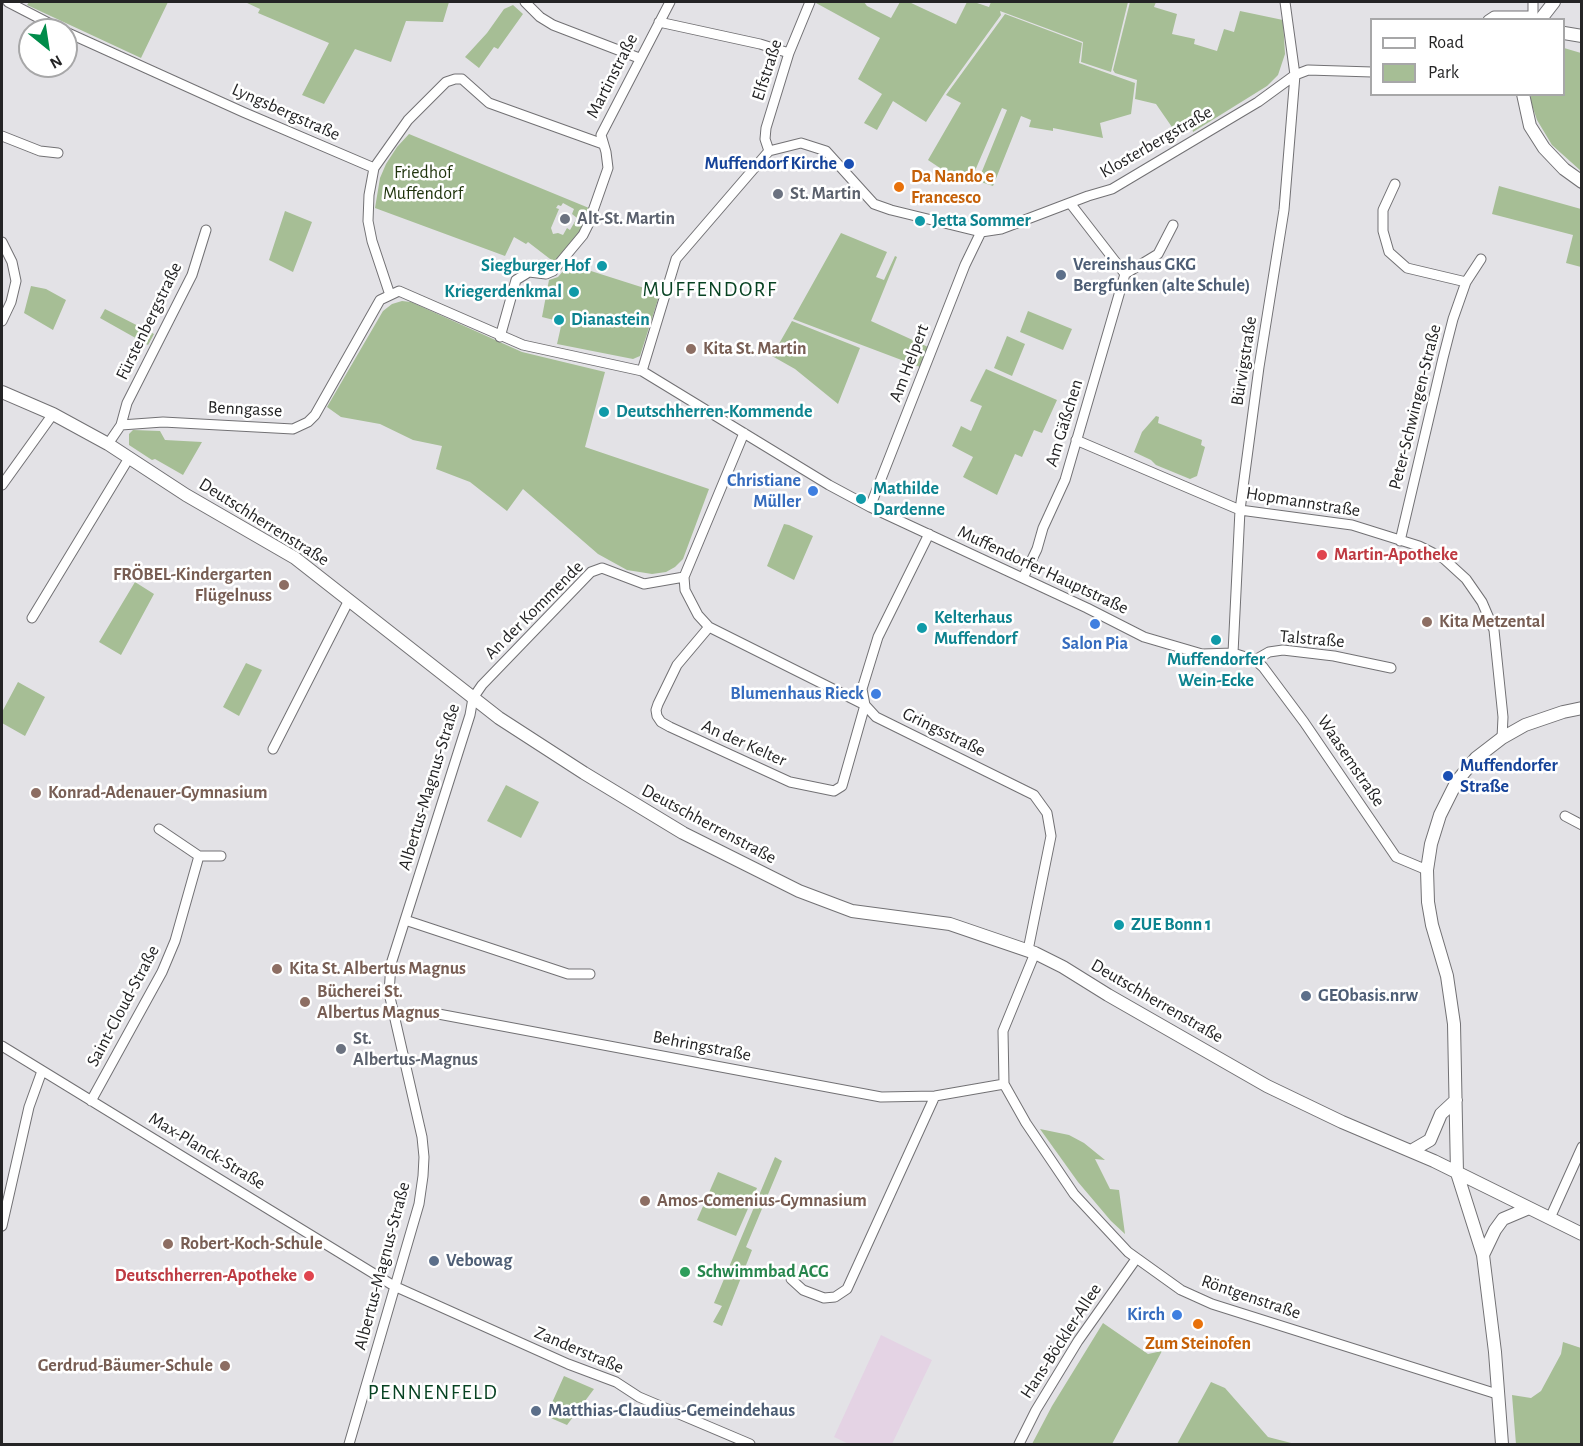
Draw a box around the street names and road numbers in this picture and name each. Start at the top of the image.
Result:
street label: Martinstraße [581,30,643,122]
street label: Elfstraße [747,37,787,103]
street label: Lyngsbergstraße [229,79,343,145]
street label: Klosterbergstraße [1096,101,1216,183]
street label: Fürstenbergstraße [111,259,187,383]
street label: Bürvigstraße [1226,315,1262,407]
street label: Am Helpert [884,321,934,405]
street label: Peter-Schwingen-Straße [1384,322,1446,492]
street label: Am Gäßchen [1040,377,1088,469]
street label: Benngasse [207,396,283,422]
street label: Deutschherrenstraße [195,473,333,571]
street label: Hopmannstraße [1244,482,1362,522]
street label: Muffendorfer Hauptstraße [954,521,1132,619]
street label: An der Kommende [480,556,588,664]
street label: Talstraße [1279,625,1345,653]
street label: Albertus-Magnus-Straße [393,701,465,873]
street label: Gringsstraße [899,703,989,761]
street label: Waasemstraße [1312,711,1390,811]
street label: An der Kelter [698,715,790,771]
street label: Deutschherrenstraße [638,779,780,869]
street label: Saint-Cloud-Straße [82,942,164,1070]
street label: Deutschherrenstraße [1087,954,1227,1048]
street label: Behringstraße [651,1026,753,1066]
street label: Max-Planck-Straße [145,1108,269,1194]
street label: Albertus-Magnus-Straße [349,1180,415,1352]
street label: Röntgenstraße [1198,1270,1304,1324]
street label: Hans-Böckler-Allee [1016,1279,1106,1403]
street label: Zanderstraße [531,1322,627,1378]

